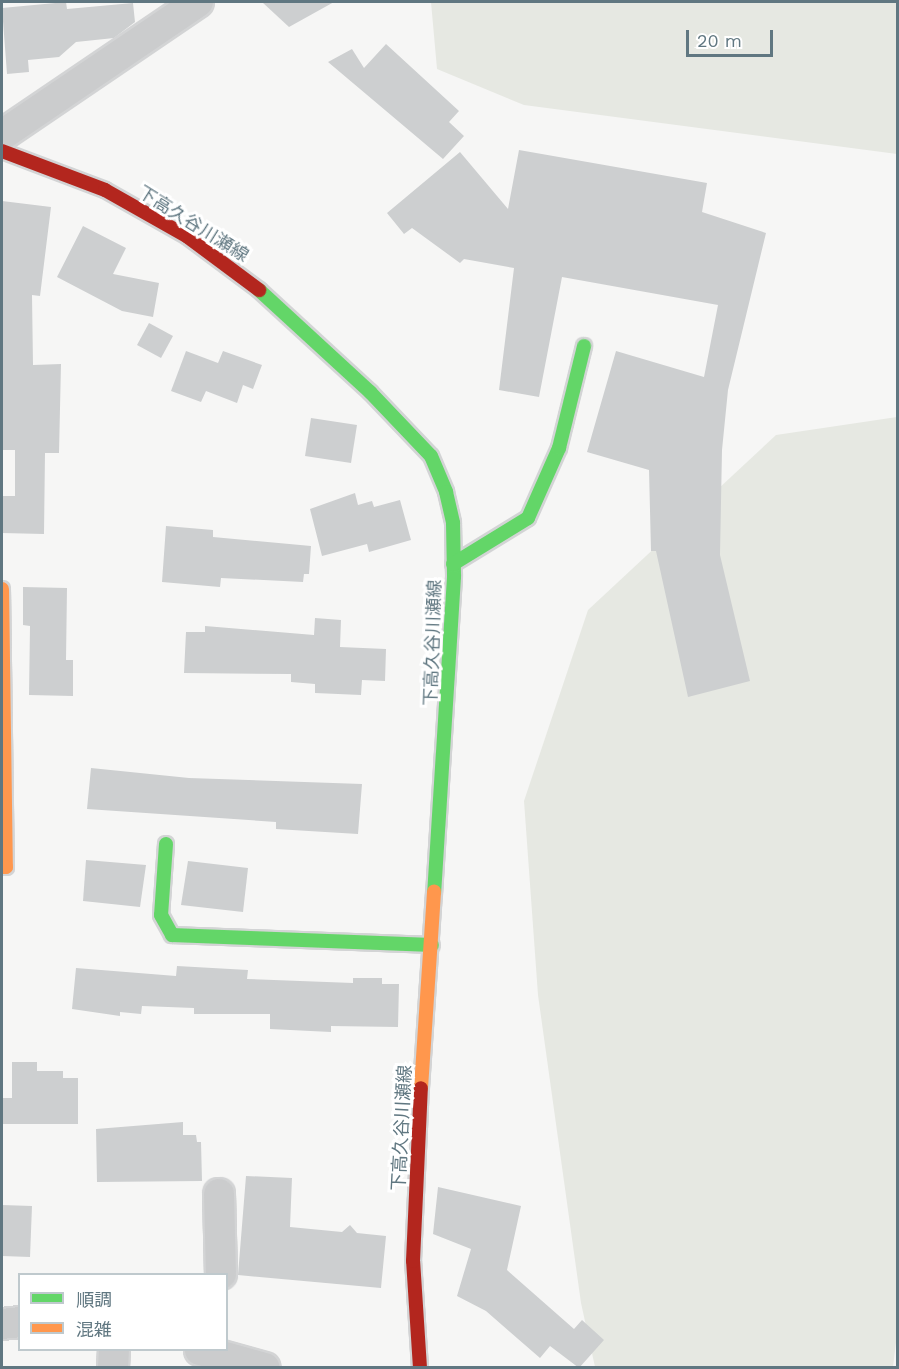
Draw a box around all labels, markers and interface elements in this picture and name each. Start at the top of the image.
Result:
scale bar [689,18,776,56]
text: 20 m [697,30,742,51]
street label: 下高久谷川瀬線 [134,181,252,267]
street label: 下高久谷川瀬線 [420,580,446,706]
street label: 下高久谷川瀬線 [388,1065,416,1191]
legend [18,1273,228,1351]
text: 順調 [76,1289,112,1310]
text: 混雑 [76,1319,112,1340]

